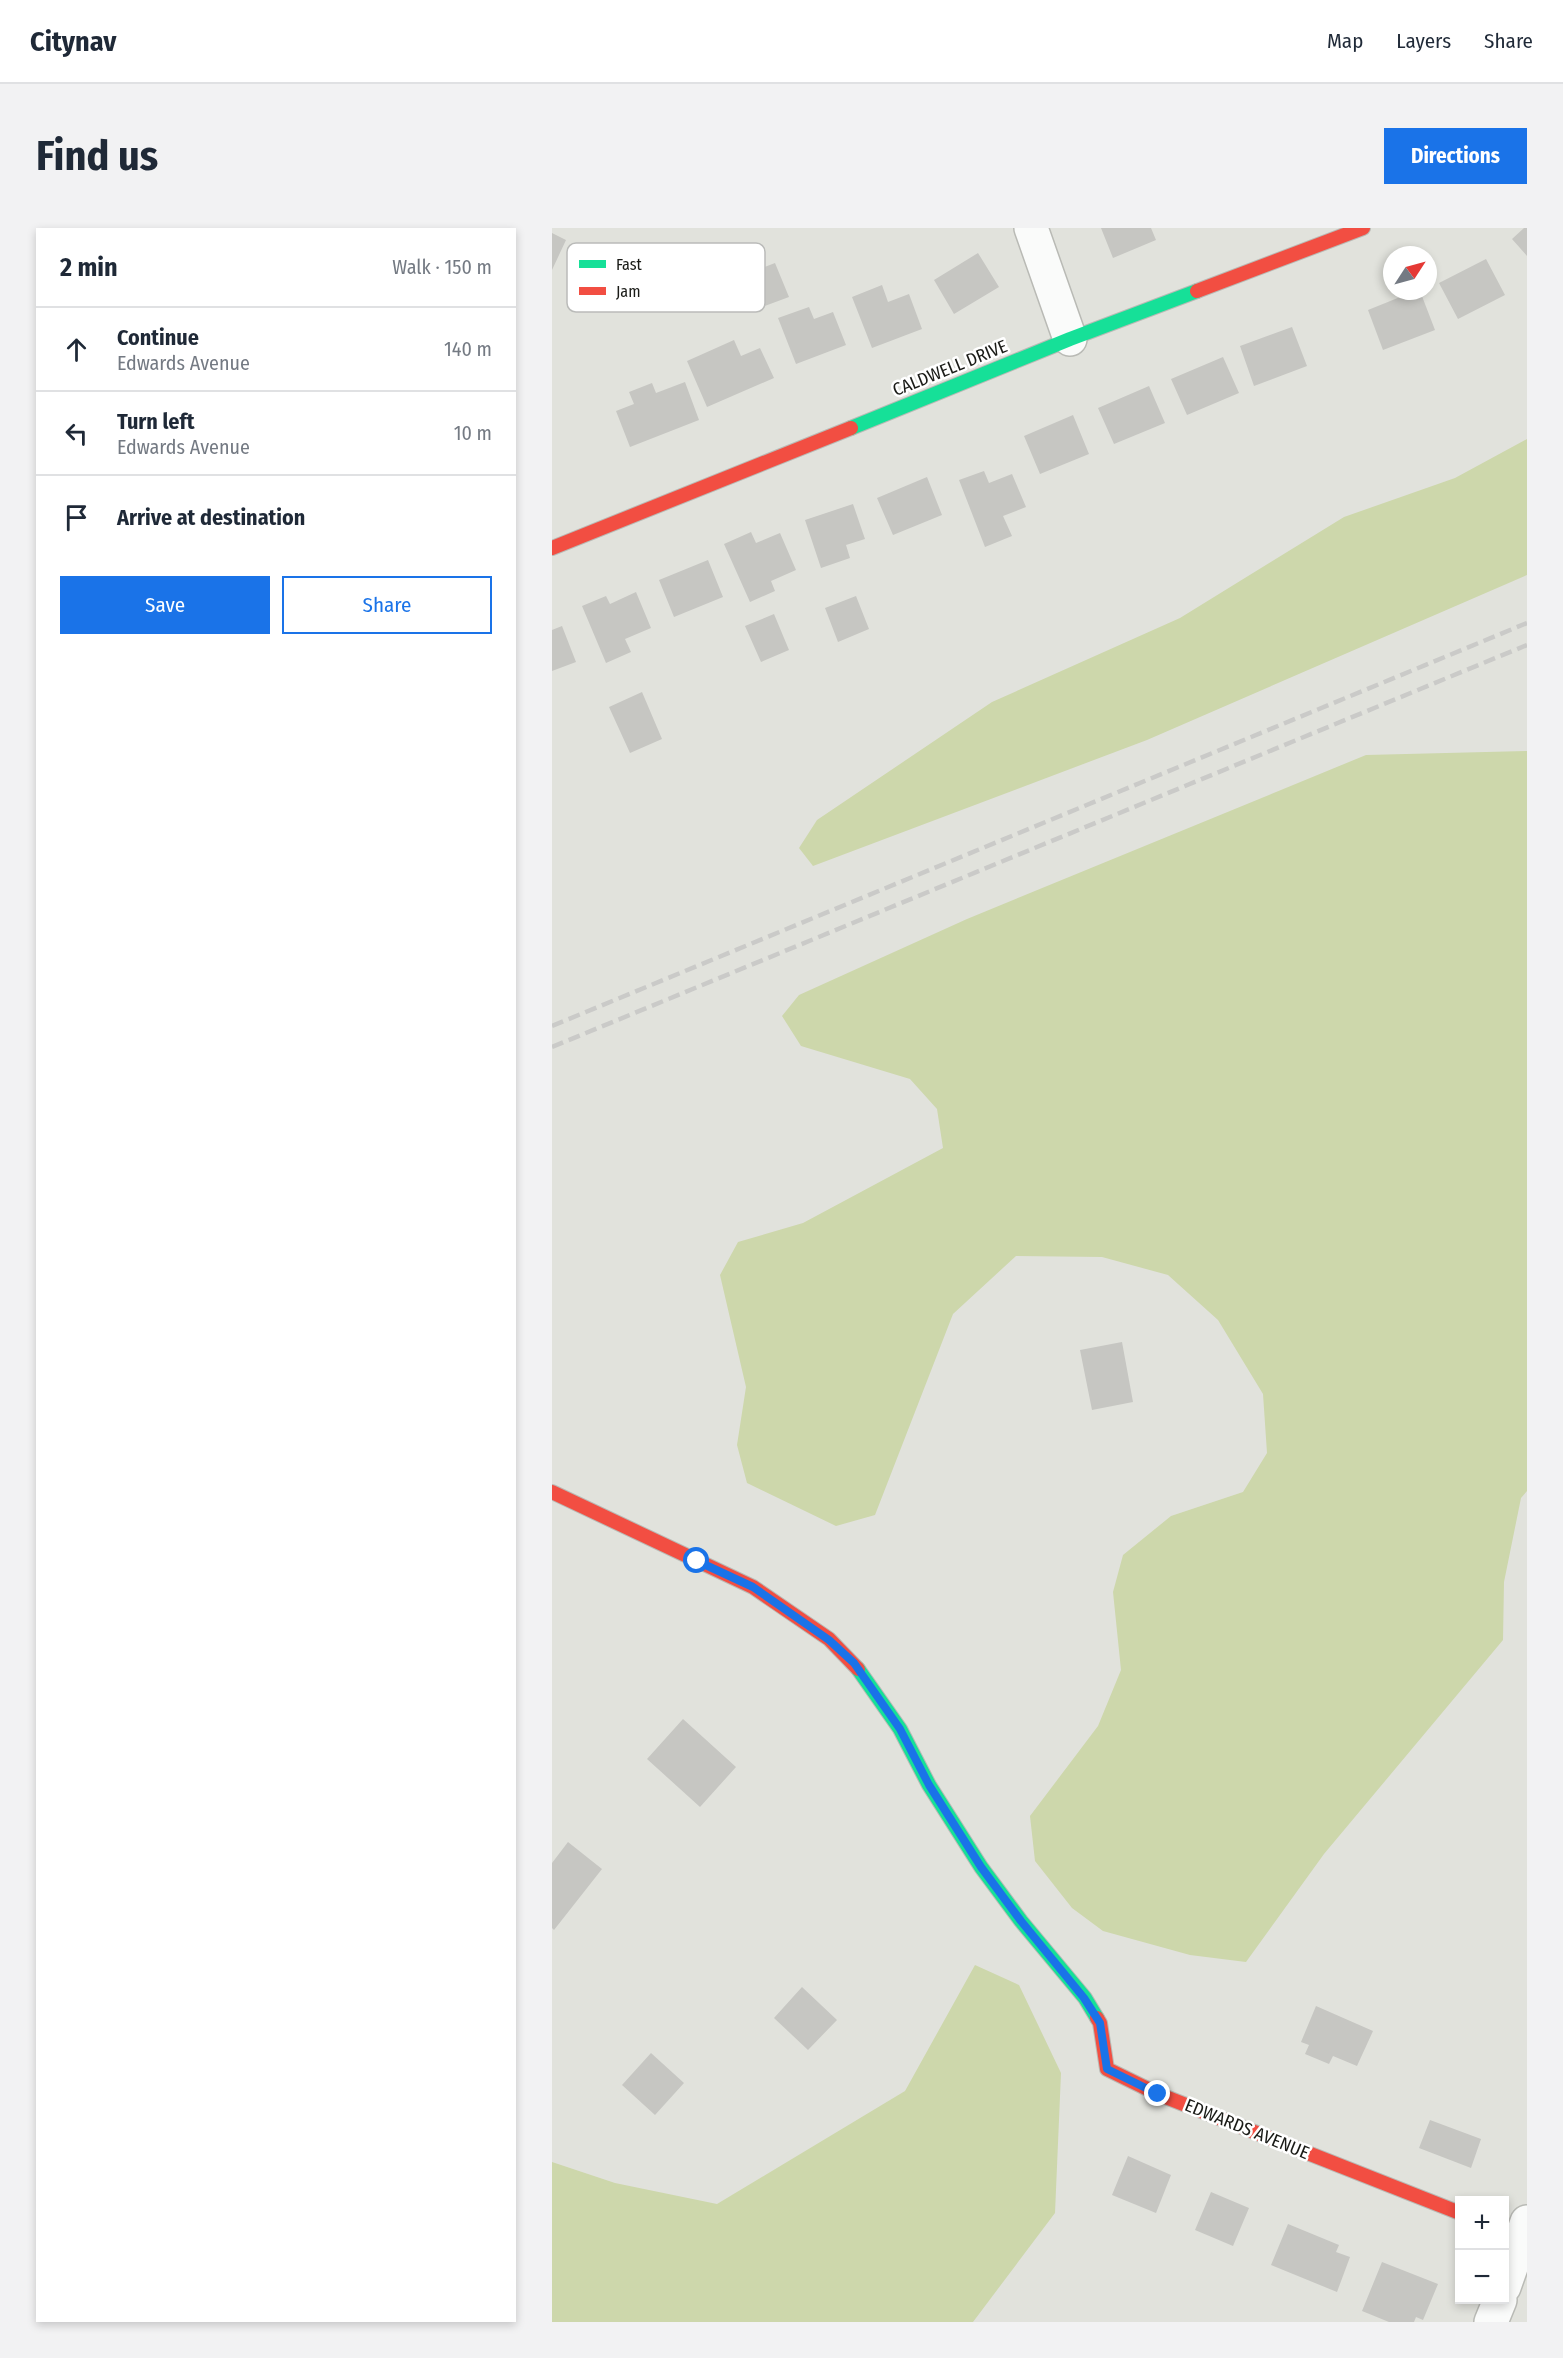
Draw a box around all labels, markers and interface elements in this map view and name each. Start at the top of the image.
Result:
text: Citynav [30,25,116,58]
text: Map [1327,28,1363,54]
text: Layers [1396,28,1451,54]
text: Share [1484,28,1533,54]
button: Directions [1384,128,1527,184]
text: Find us [36,131,158,181]
legend [567,243,765,312]
north arrow [1383,246,1437,300]
text: 2 min [60,252,118,283]
text: Walk · 150 m [392,255,492,279]
text: Fast [616,255,643,274]
text: Jam [616,282,641,301]
text: Continue [117,324,199,351]
icon: ahead [60,333,93,366]
street label: CALDWELL DRIVE [889,335,1011,401]
text: 140 m [444,337,492,361]
text: Edwards Avenue [117,351,250,375]
text: Turn left [117,408,195,435]
icon: left [60,417,93,450]
text: 10 m [454,421,492,445]
text: Edwards Avenue [117,435,250,459]
icon: arrive [60,501,93,534]
text: Arrive at destination [117,504,305,531]
button: Save [60,576,270,634]
button: Share [282,576,492,634]
route start [683,1547,709,1573]
route end [1144,2080,1170,2106]
street label: EDWARDS AVENUE [1182,2094,1312,2164]
map controls [1455,2196,1509,2304]
button: + [1455,2196,1509,2250]
button: − [1455,2250,1509,2304]

